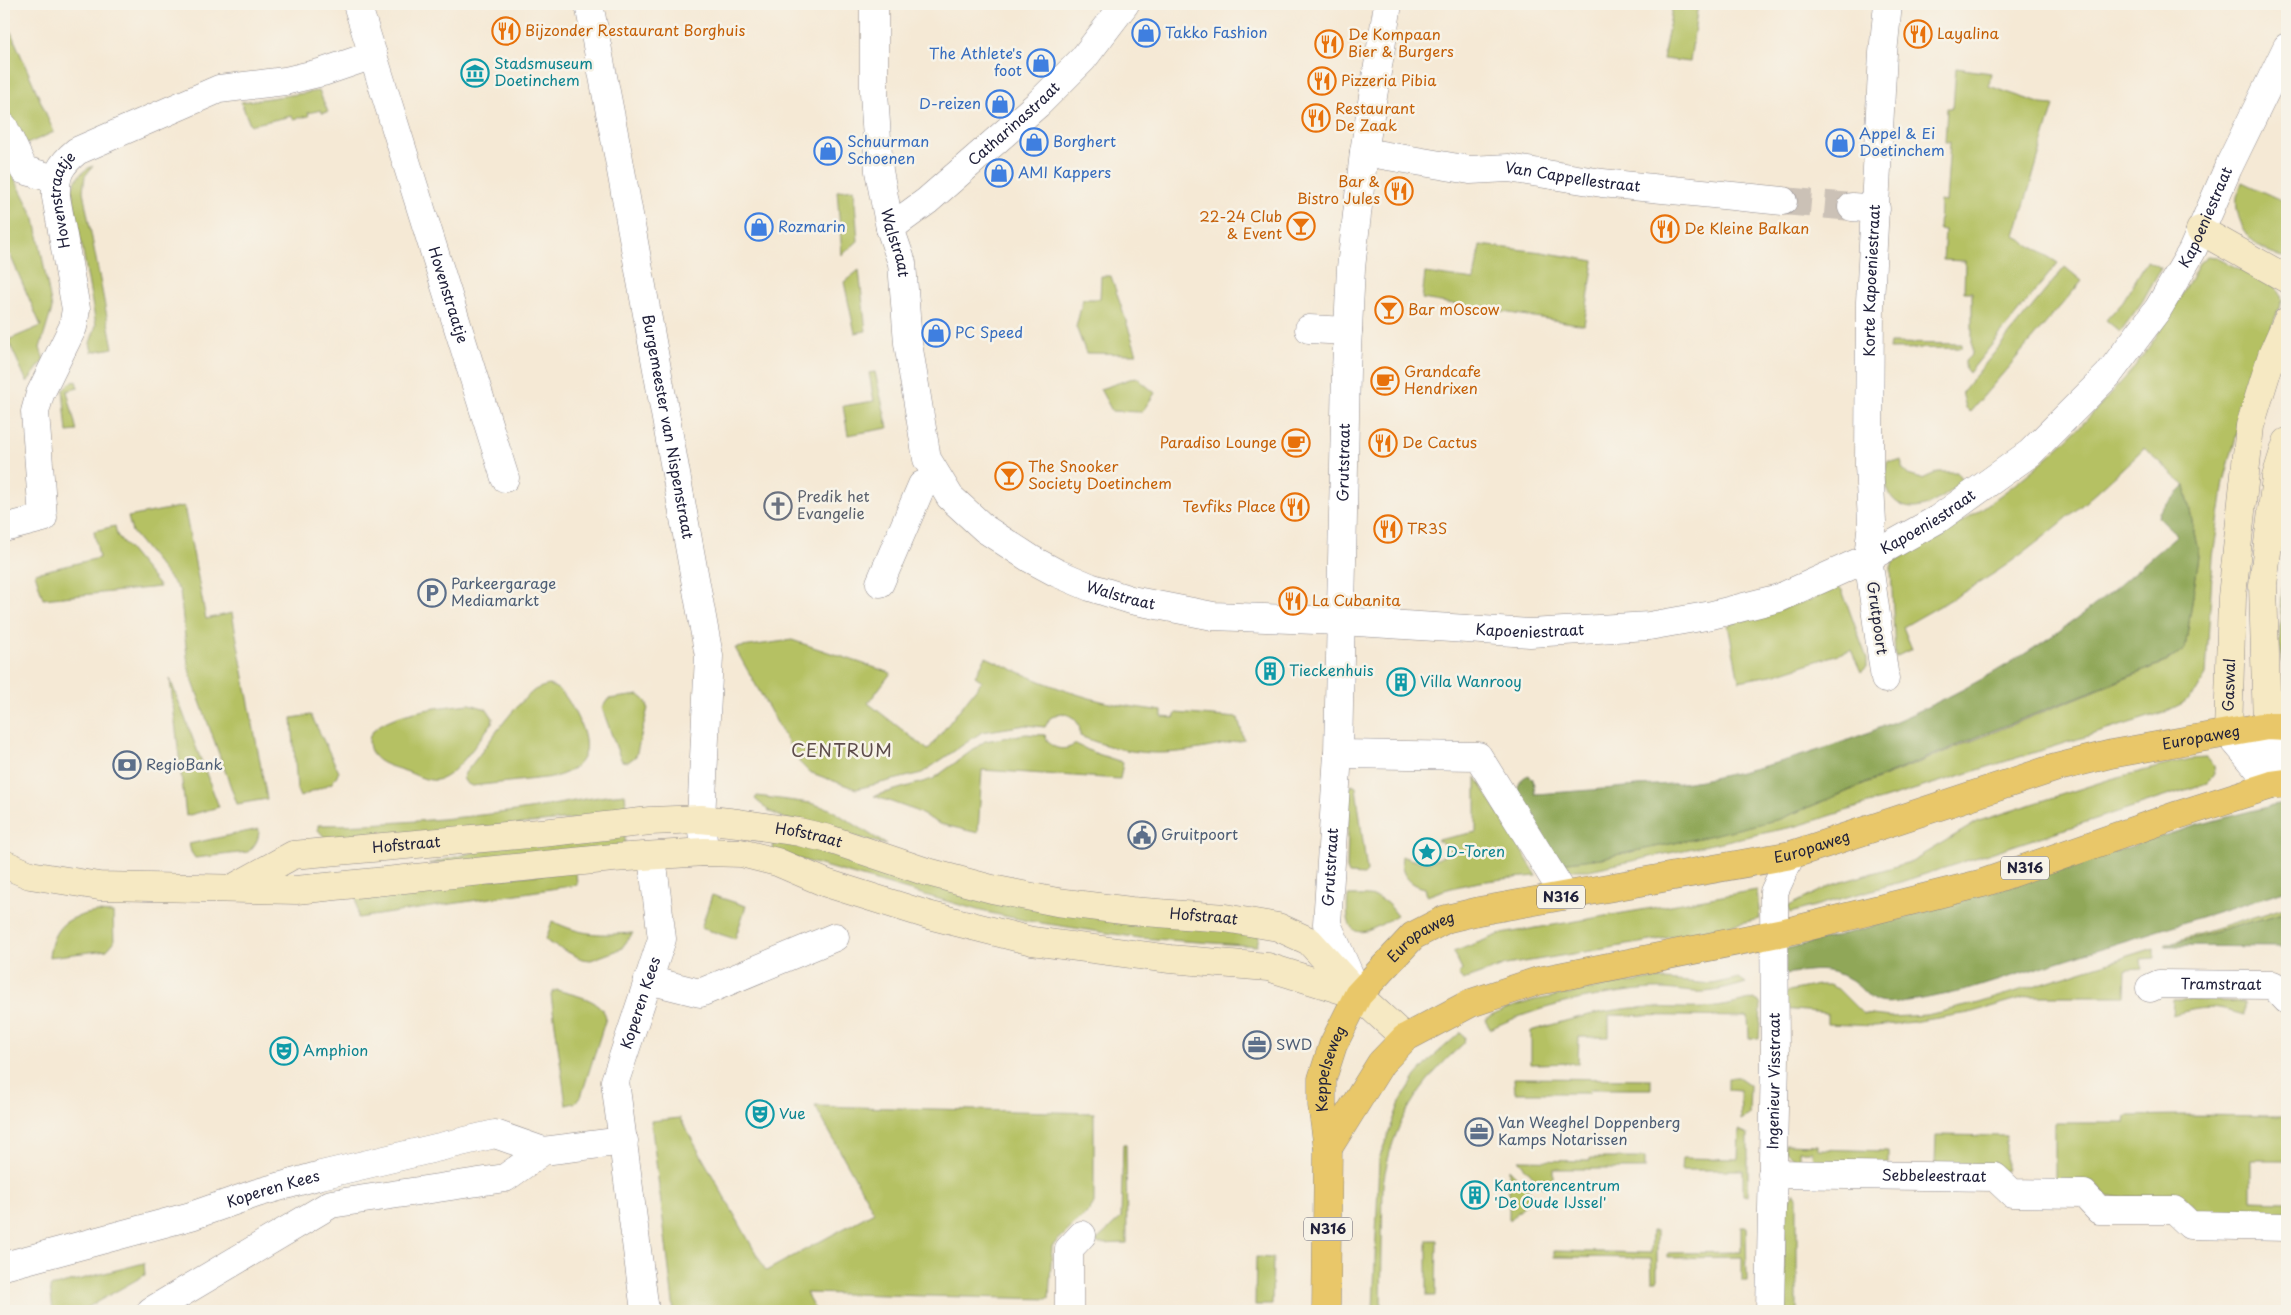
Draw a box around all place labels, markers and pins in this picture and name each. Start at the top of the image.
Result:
restaurant icon: Bijzonder Restaurant Borghuis [491,16,521,46]
place label: Bijzonder Restaurant Borghuis [525,18,745,41]
shop icon: Takko Fashion [1131,18,1161,48]
restaurant icon: Layalina [1903,19,1933,49]
place label: Takko Fashion [1165,20,1267,43]
place label: Layalina [1937,21,1999,44]
place label: De Kompaan Bier & Burgers [1348,22,1454,62]
restaurant icon: De Kompaan Bier & Burgers [1314,29,1344,59]
place label: The Athlete's foot [929,41,1022,81]
shop icon: The Athlete's foot [1026,48,1056,78]
place label: Stadsmuseum Doetinchem [494,51,593,91]
museum icon: Stadsmuseum Doetinchem [460,58,490,88]
restaurant icon: Pizzeria Pibia [1307,66,1337,96]
place label: Pizzeria Pibia [1341,68,1437,91]
shop icon: D-reizen [985,89,1015,119]
place label: D-reizen [919,91,981,114]
place label: Restaurant De Zaak [1335,96,1415,136]
restaurant icon: Restaurant De Zaak [1301,103,1331,133]
place label: Appel & Ei Doetinchem [1859,121,1945,161]
shop icon: Borghert [1019,127,1049,157]
shop icon: Appel & Ei Doetinchem [1825,128,1855,158]
place label: Schuurman Schoenen [847,129,929,169]
place label: Borghert [1053,129,1116,152]
shop icon: Schuurman Schoenen [813,136,843,166]
shop icon: AMI Kappers [984,158,1014,188]
place label: AMI Kappers [1018,160,1111,183]
place label: Bar & Bistro Jules [1297,169,1380,209]
restaurant icon: Bar & Bistro Jules [1384,176,1414,206]
place label: 22-24 Club & Event [1199,204,1282,244]
bar icon: 22-24 Club & Event [1286,211,1316,241]
shop icon: Rozmarin [744,212,774,242]
place label: Rozmarin [778,214,846,237]
restaurant icon: De Kleine Balkan [1650,214,1680,244]
place label: De Kleine Balkan [1684,216,1809,239]
bar icon: Bar mOscow [1374,295,1404,325]
place label: Bar mOscow [1408,297,1500,320]
shop icon: PC Speed [921,318,951,348]
place label: PC Speed [955,320,1023,343]
place label: Grandcafe Hendrixen [1404,359,1481,399]
cafe icon: Grandcafe Hendrixen [1370,366,1400,396]
cafe icon: Paradiso Lounge [1281,428,1311,458]
restaurant icon: De Cactus [1368,428,1398,458]
place label: Paradiso Lounge [1160,430,1277,453]
place label: De Cactus [1402,430,1477,453]
place label: The Snooker Society Doetinchem [1028,454,1172,494]
bar icon: The Snooker Society Doetinchem [994,461,1024,491]
place label: Predik het Evangelie [797,484,870,524]
church icon: Predik het Evangelie [763,491,793,521]
restaurant icon: Tevfiks Place [1280,492,1310,522]
place label: Tevfiks Place [1183,494,1276,517]
restaurant icon: TR3S [1373,514,1403,544]
place label: TR3S [1407,516,1447,539]
place label: Parkeergarage Mediamarkt [451,571,556,611]
parking icon: Parkeergarage Mediamarkt [417,578,447,608]
restaurant icon: La Cubanita [1278,586,1308,616]
place label: La Cubanita [1312,588,1401,611]
building icon: Tieckenhuis [1255,656,1285,686]
place label: Tieckenhuis [1289,658,1374,681]
building icon: Villa Wanrooy [1386,667,1416,697]
place label: Villa Wanrooy [1420,669,1522,692]
bank icon: RegioBank [112,750,142,780]
place label: RegioBank [146,752,223,775]
public building icon: Gruitpoort [1127,820,1157,850]
place label: Gruitpoort [1161,822,1238,845]
place icon: D-Toren [1412,837,1442,867]
place label: D-Toren [1446,839,1505,862]
office icon: SWD [1242,1030,1272,1060]
place label: SWD [1276,1032,1312,1055]
theatre icon: Amphion [269,1036,299,1066]
place label: Amphion [303,1038,368,1061]
theatre icon: Vue [745,1099,775,1129]
place label: Vue [779,1101,806,1124]
place label: Van Weeghel Doppenberg Kamps Notarissen [1498,1110,1680,1150]
office icon: Van Weeghel Doppenberg Kamps Notarissen [1464,1117,1494,1147]
place label: Kantorencentrum 'De Oude IJssel' [1494,1173,1620,1213]
building icon: Kantorencentrum 'De Oude IJssel' [1460,1180,1490,1210]

